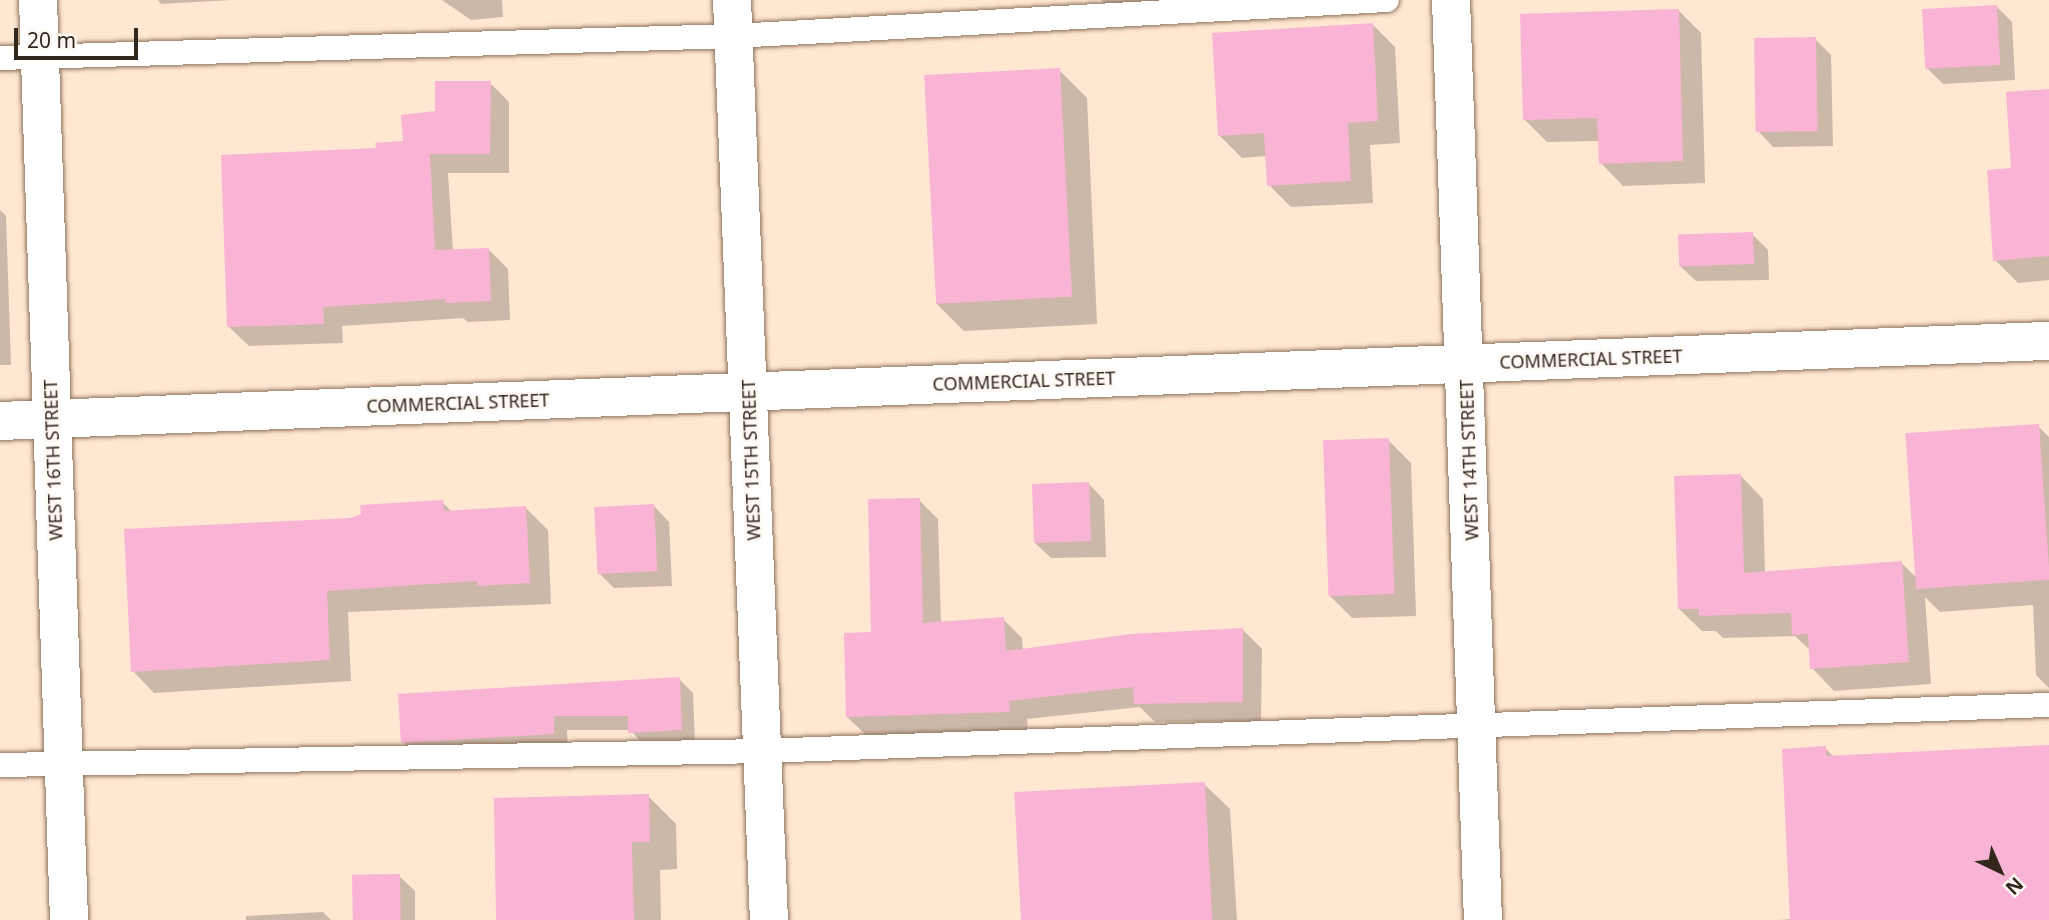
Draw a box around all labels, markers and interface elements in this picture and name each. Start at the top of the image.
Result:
scale bar [18,14,142,58]
text: 20 m [27,26,76,54]
street label: COMMERCIAL STREET [1499,345,1683,373]
street label: COMMERCIAL STREET [932,367,1116,395]
street label: WEST 16TH STREET [39,379,67,541]
street label: WEST 15TH STREET [737,379,765,541]
street label: WEST 14TH STREET [1455,379,1483,541]
street label: COMMERCIAL STREET [366,389,550,417]
north arrow [1965,836,2035,906]
text: N [2000,871,2029,901]

